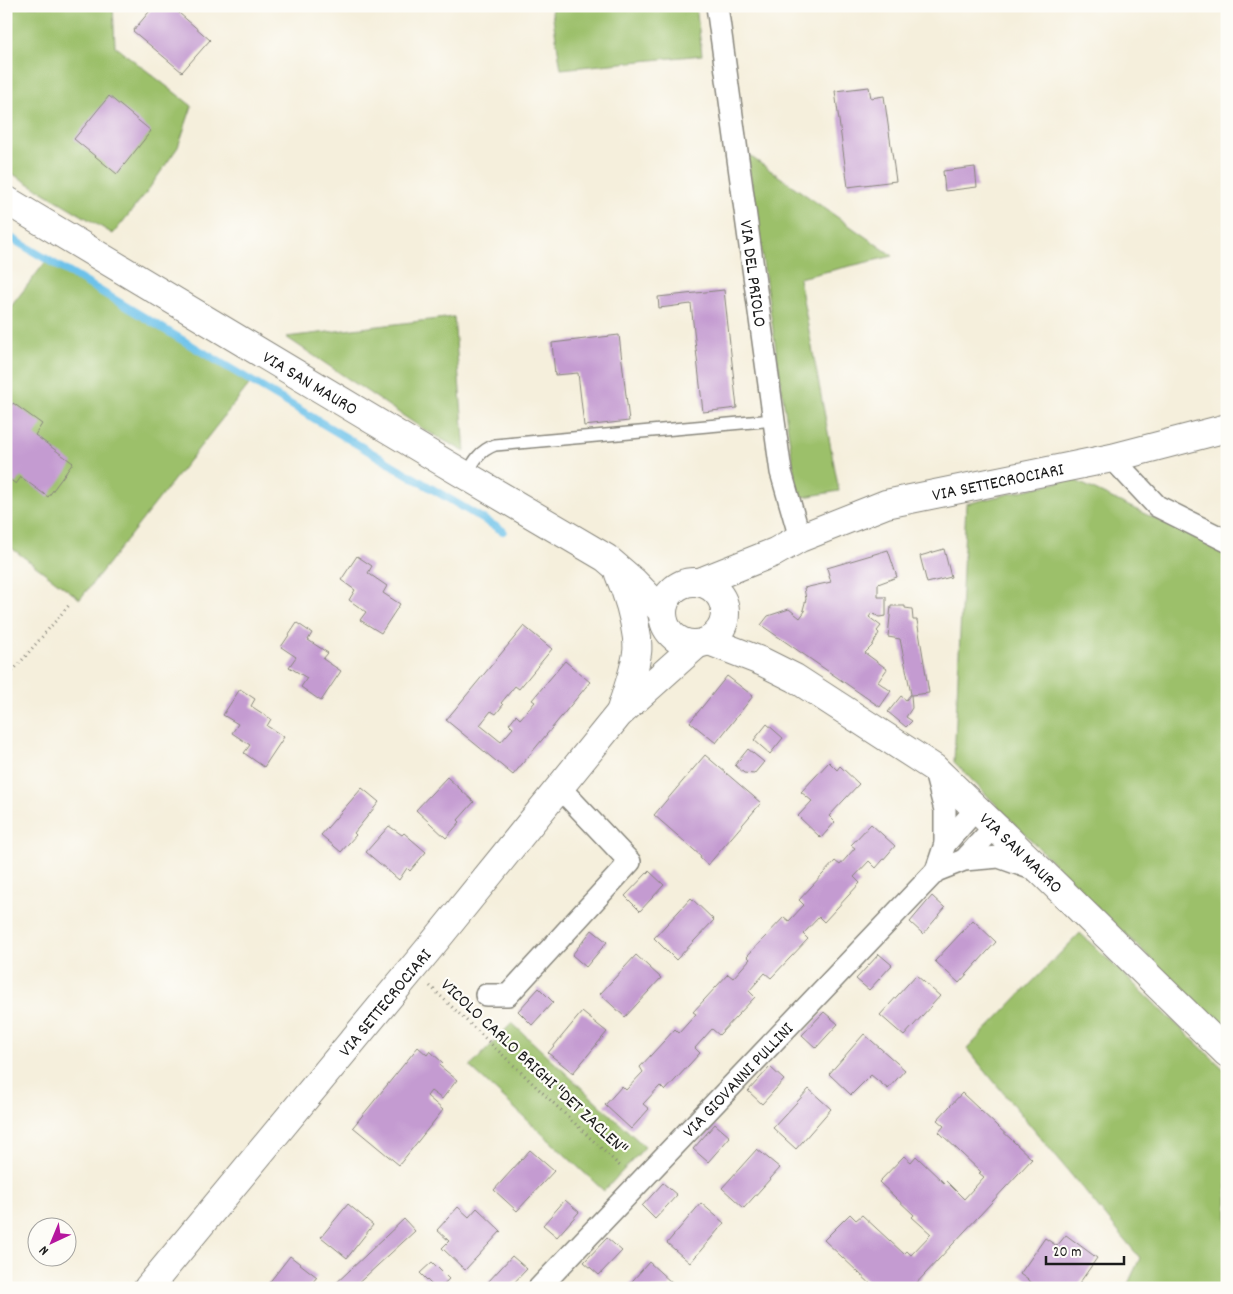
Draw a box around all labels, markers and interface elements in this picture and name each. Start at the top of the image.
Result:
street label: VIA DEL PRIOLO [732,219,771,329]
street label: VIA SAN MAURO [257,346,362,423]
street label: VIA SETTECROCIARI [930,458,1067,509]
street label: VIA SAN MAURO [973,808,1067,900]
street label: VIA SETTECROCIARI [334,944,439,1063]
street label: VICOLO CARLO BRIGHI "DET ZACLEN" [434,974,633,1162]
street label: VIA GIOVANNI PULLINI [678,1018,801,1144]
north arrow [28,1216,78,1266]
scale bar [1046,1234,1123,1266]
text: N [35,1240,54,1260]
text: 20 m [1053,1242,1081,1264]

